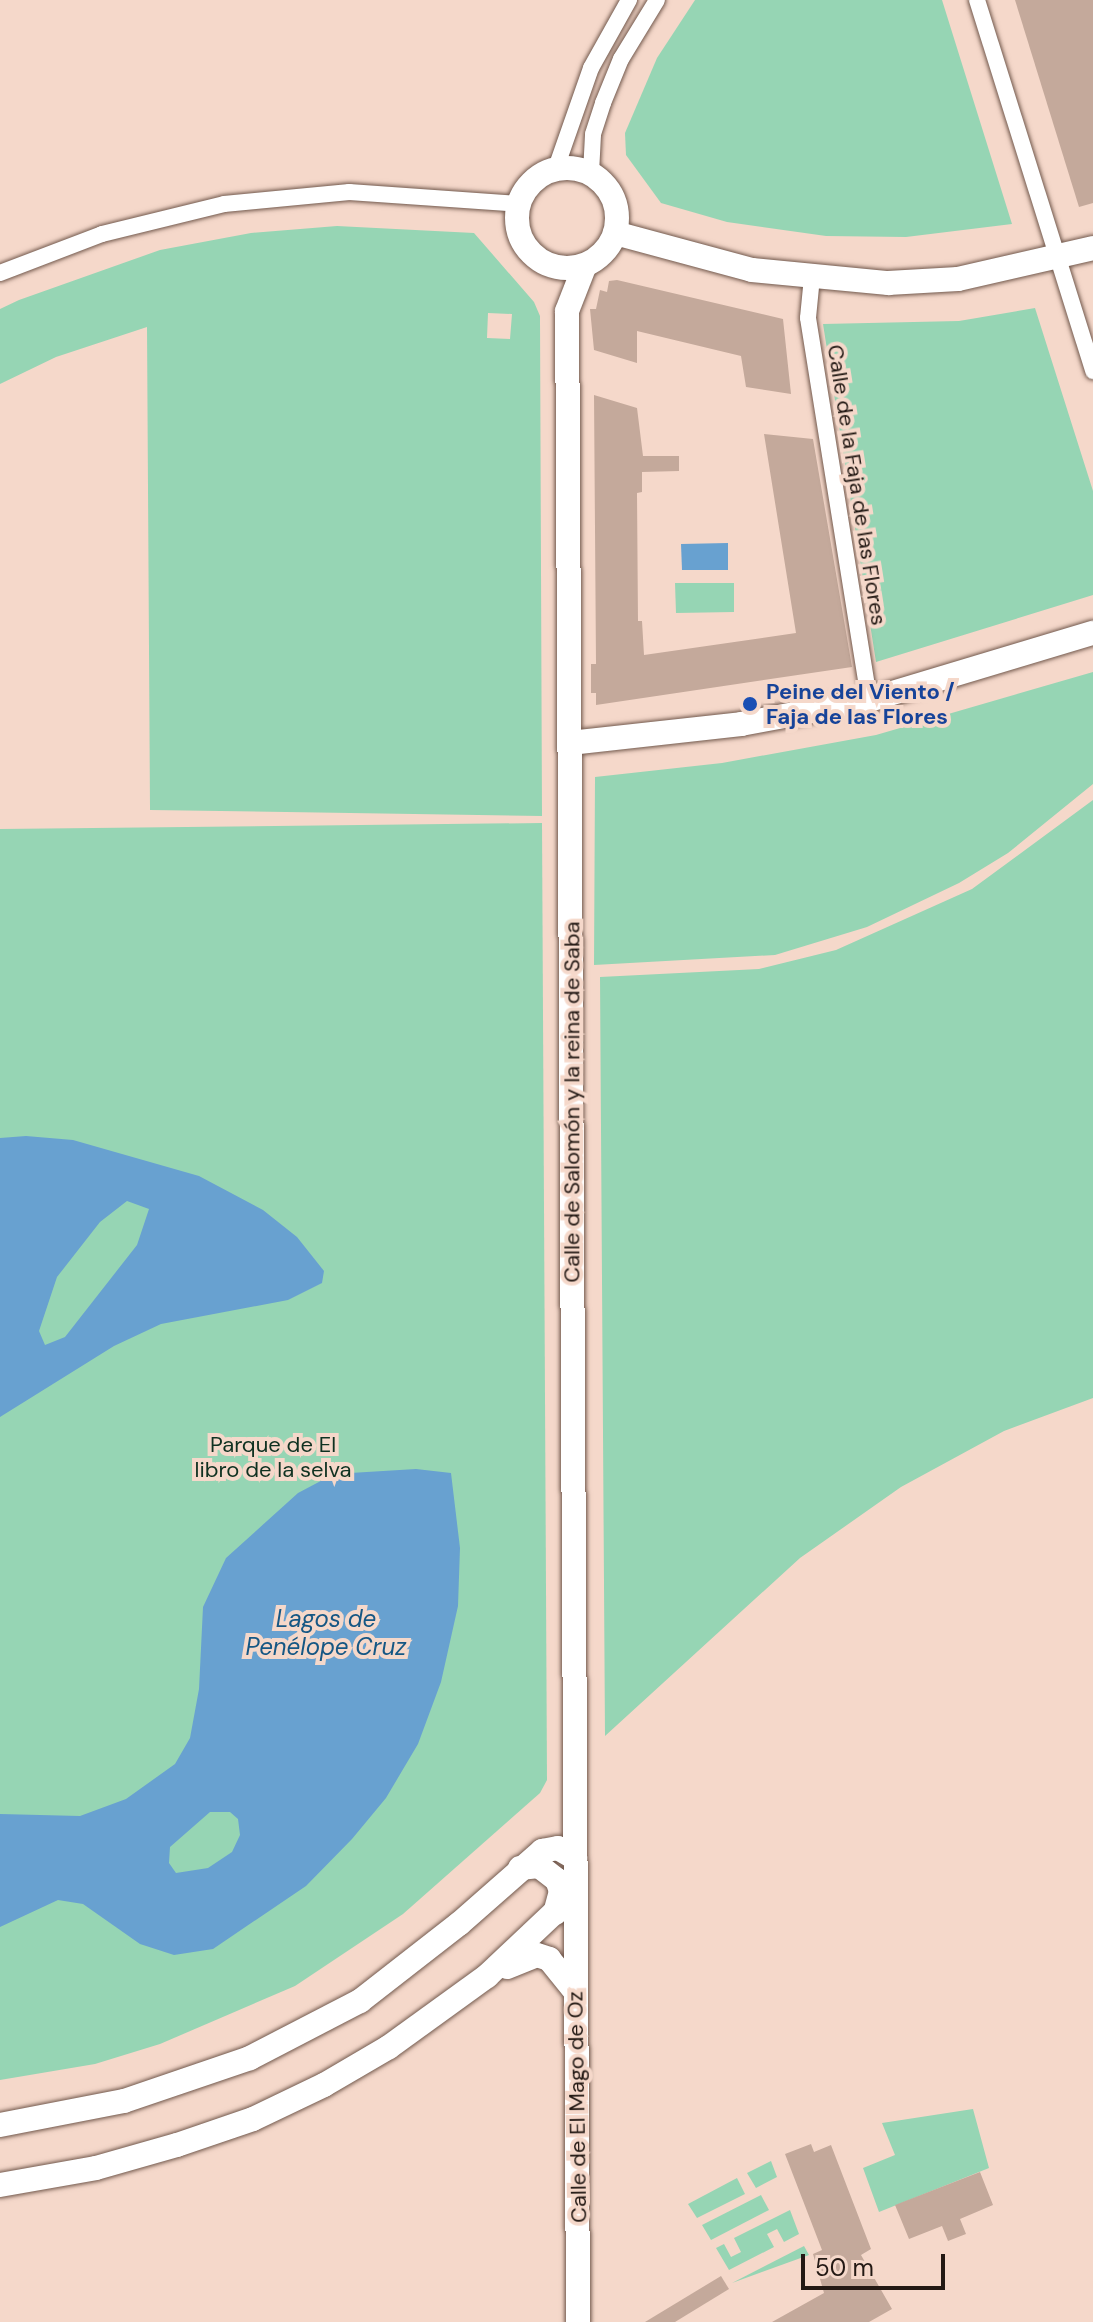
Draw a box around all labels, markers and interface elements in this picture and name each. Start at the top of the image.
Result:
street label: Calle de la Faja de las Flores [822,343,892,627]
place label: Peine del Viento / Faja de las Flores [766,678,955,730]
marker: Peine del Viento / Faja de las Flores [741,695,759,713]
street label: Calle de Salomón y la reina de Saba [559,921,585,1283]
park label: Parque de El libro de la selva [195,1431,351,1482]
water label: Lagos de Penélope Cruz [246,1605,406,1661]
street label: Calle de El Mago de Oz [562,1991,592,2223]
scale bar [805,2238,949,2288]
text: 50 m [815,2252,874,2283]

